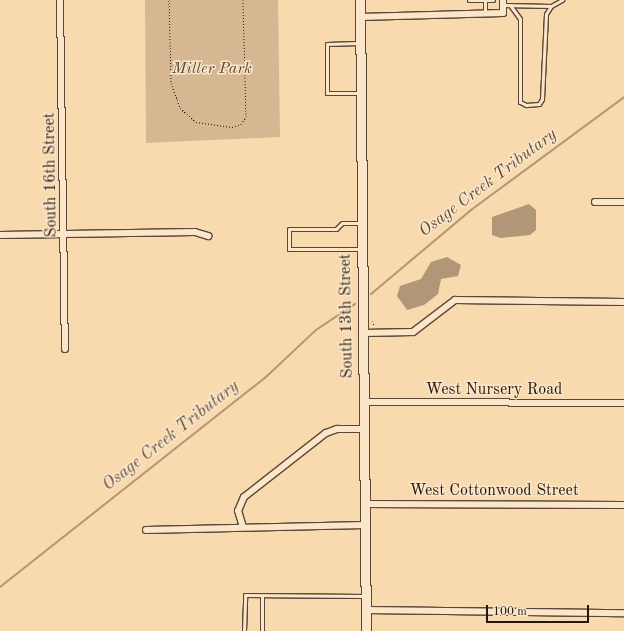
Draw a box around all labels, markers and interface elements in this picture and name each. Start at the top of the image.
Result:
park label: Miller Park [172,59,252,79]
street label: South 16th Street [40,112,62,238]
water label: Osage Creek Tributary [415,125,561,241]
street label: South 13th Street [336,253,358,379]
water label: Osage Creek Tributary [99,377,243,495]
street label: West Nursery Road [426,380,562,400]
street label: West Cottonwood Street [409,481,579,501]
scale bar [488,597,591,623]
text: 100 m [493,606,527,618]

